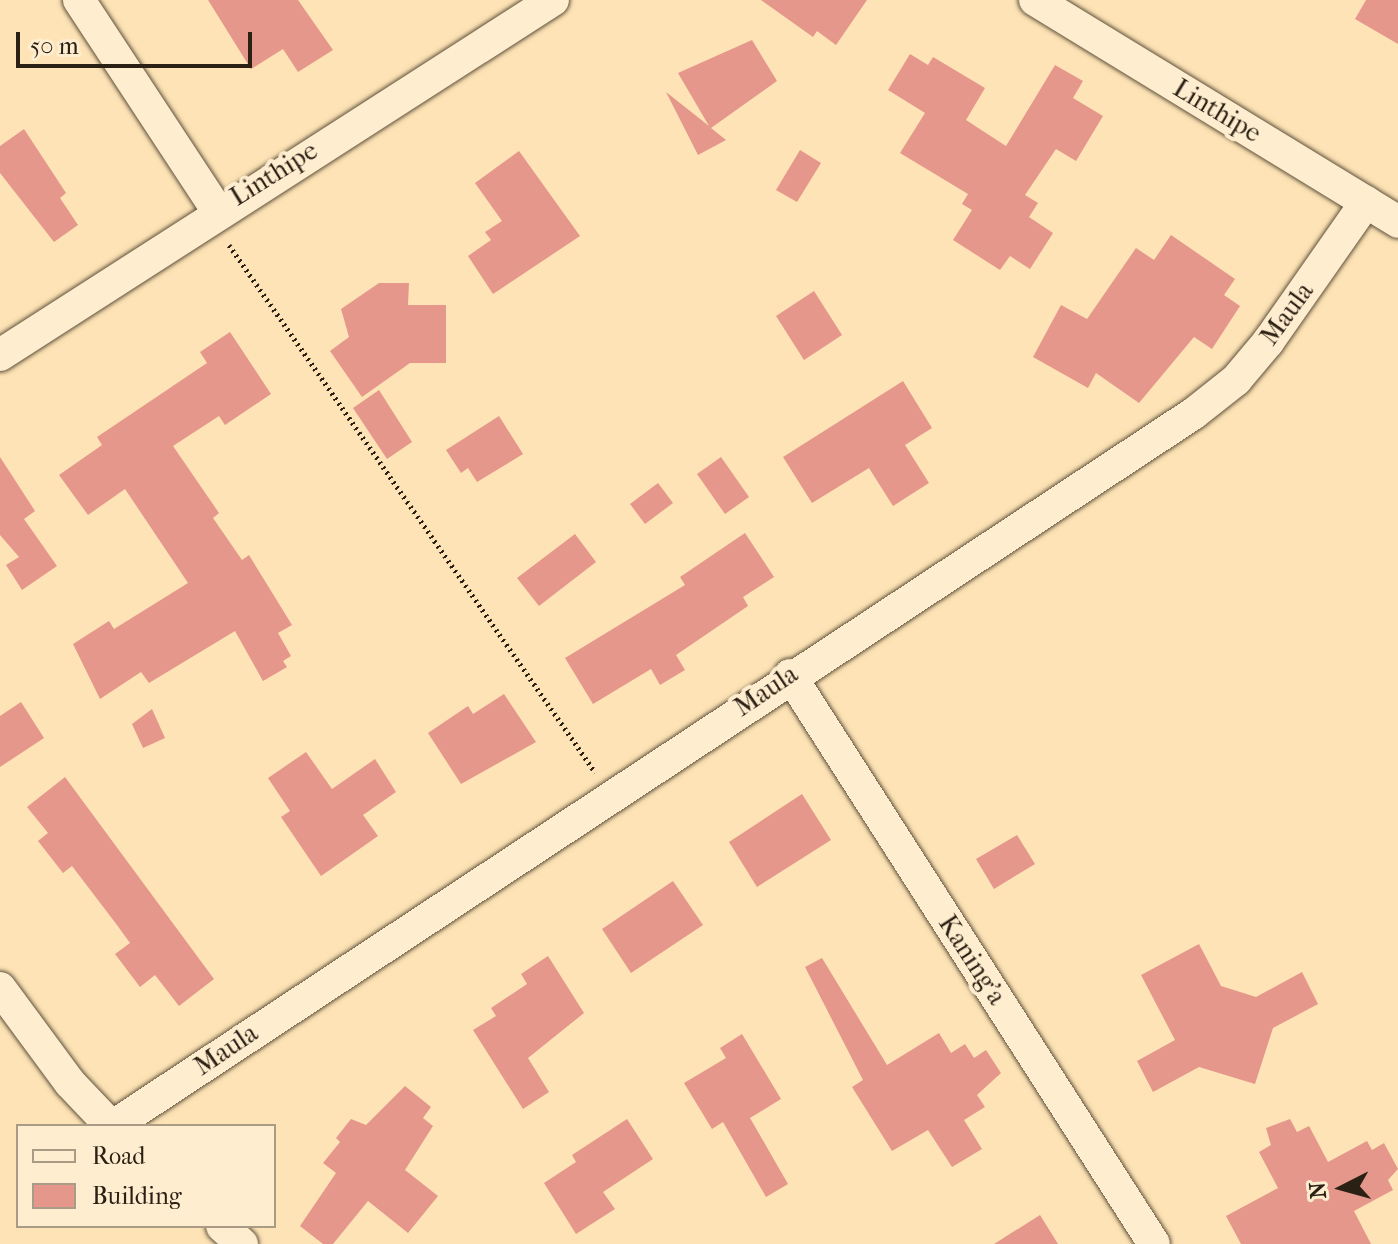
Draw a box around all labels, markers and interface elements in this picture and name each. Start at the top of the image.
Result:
scale bar [20,16,256,66]
text: 50 m [30,32,79,60]
street label: Linthipe [1167,73,1267,149]
street label: Linthipe [225,135,323,213]
street label: Maula [1254,277,1320,351]
street label: Maula [728,659,804,723]
street label: Kaning'a [932,909,1012,1011]
street label: Maula [188,1018,264,1082]
legend [16,1124,276,1228]
text: Road [92,1142,145,1170]
north arrow [1302,1148,1382,1228]
text: N [1304,1181,1332,1200]
text: Building [92,1182,182,1210]

